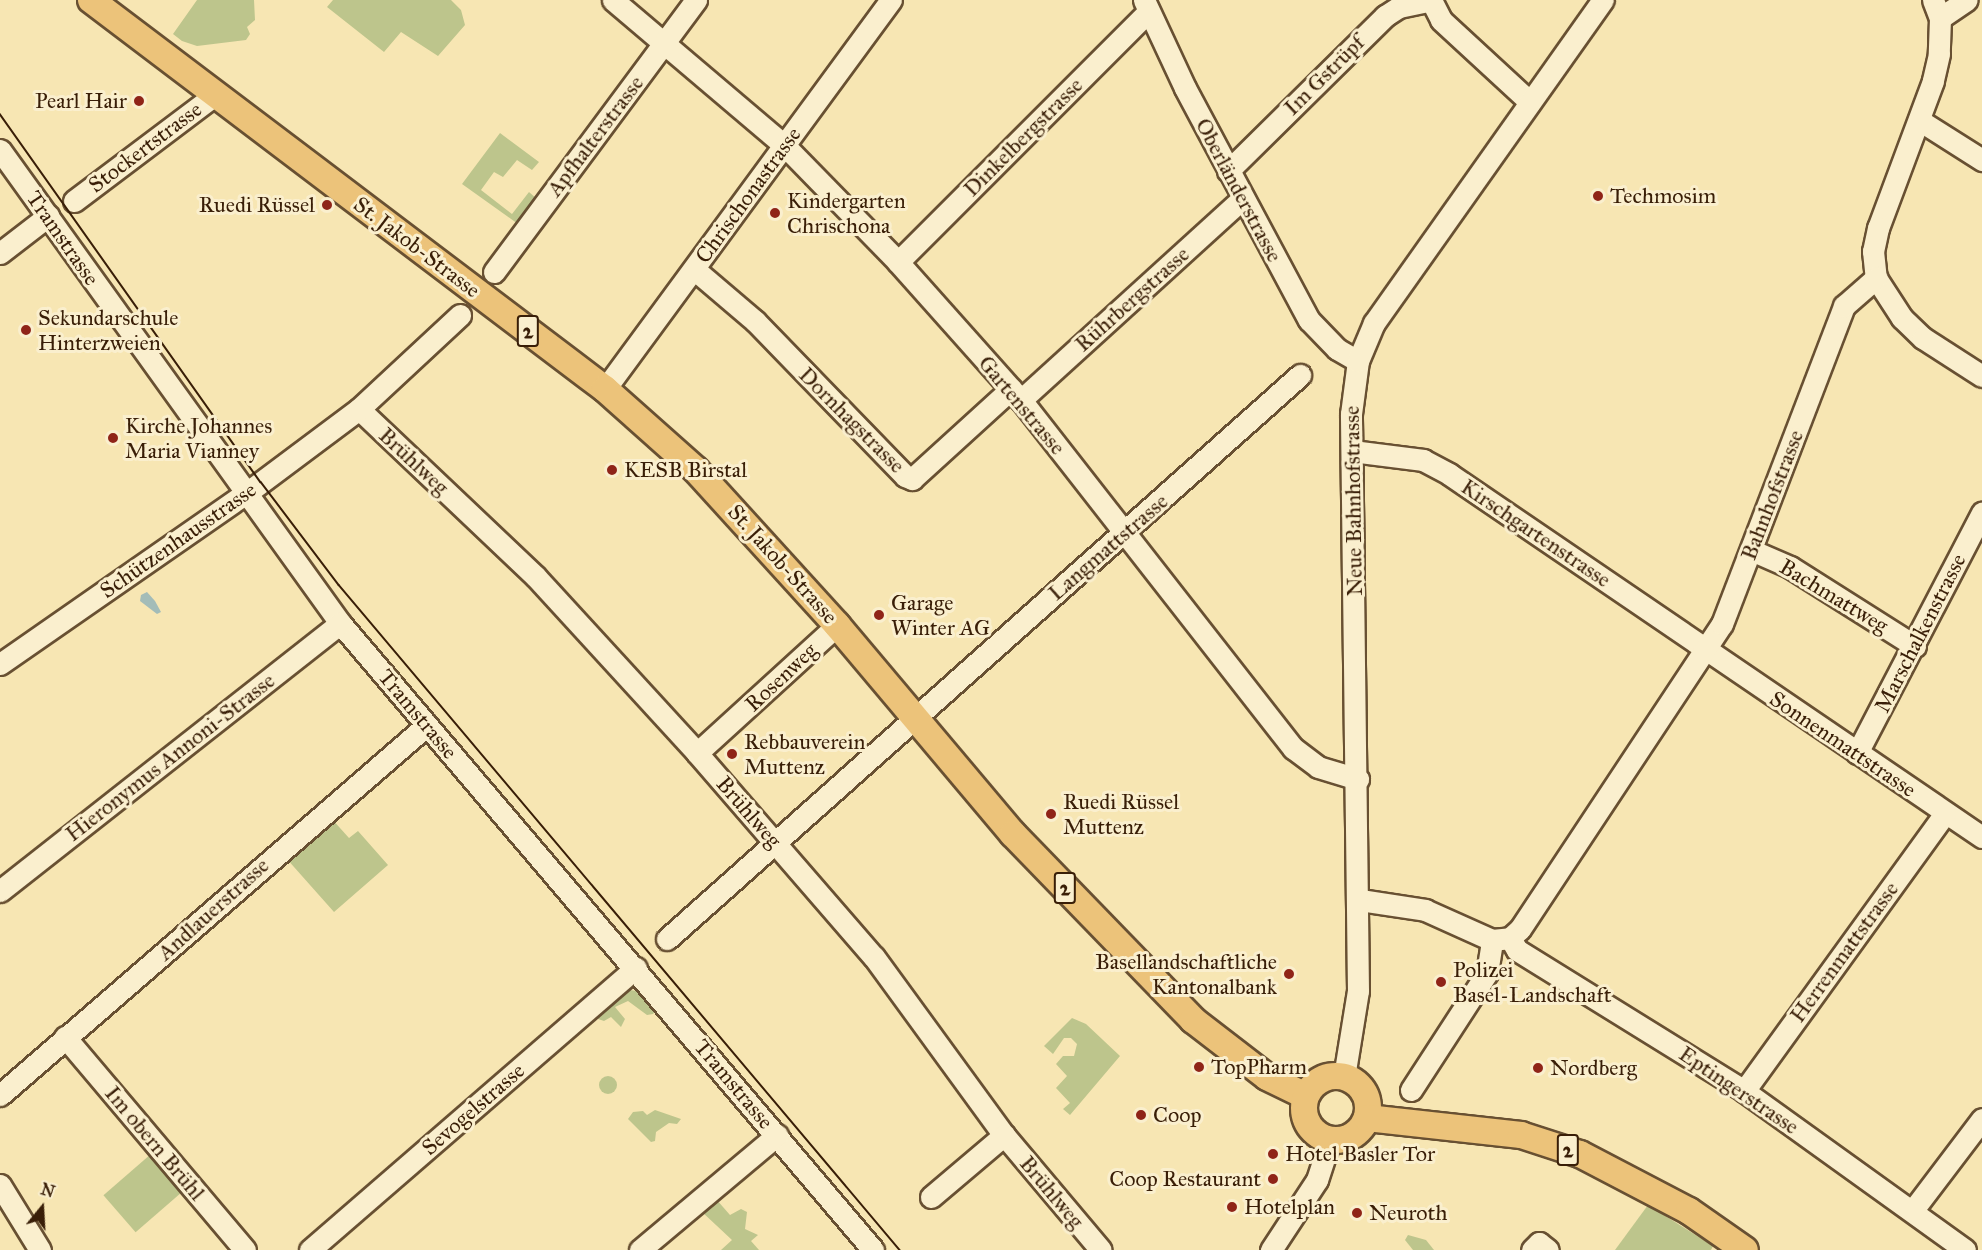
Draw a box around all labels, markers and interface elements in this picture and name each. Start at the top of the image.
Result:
street label: Im Gstrüpf [1278,29,1370,121]
street label: Apfhalterstrasse [541,70,649,202]
street label: Dinkelbergstrasse [958,72,1088,202]
place label: Pearl Hair [35,88,127,114]
marker: Pearl Hair [132,94,146,108]
street label: Stockertstrasse [83,96,207,198]
street label: Oberländerstrasse [1190,114,1288,266]
street label: Chrischonastrasse [690,122,806,268]
place label: Techmosim [1610,183,1716,209]
street label: Tramstrasse [21,186,105,290]
place label: Kindergarten Chrischona [787,187,906,238]
marker: Techmosim [1591,189,1605,203]
street label: St. Jakob-Strasse [349,191,485,303]
place label: Ruedi Rüssel [199,192,315,218]
marker: Ruedi Rüssel [320,198,334,212]
marker: Kindergarten Chrischona [768,206,782,220]
street label: Rührbergstrasse [1070,241,1194,357]
place label: Sekundarschule Hinterzweien [38,304,178,356]
road number: 2 [516,313,540,349]
marker: Sekundarschule Hinterzweien [19,323,33,337]
street label: Gartenstrasse [973,350,1071,460]
street label: Dornhagstrasse [794,362,910,478]
street label: Neue Bahnhofstrasse [1338,406,1368,596]
place label: Kirche Johannes Maria Vianney [125,412,272,464]
street label: Brühlweg [373,422,455,500]
street label: Bahnhofstrasse [1735,426,1809,564]
marker: Kirche Johannes Maria Vianney [106,431,120,445]
place label: KESB Birstal [624,457,747,483]
marker: KESB Birstal [605,463,619,477]
street label: Kirschgartenstrasse [1456,473,1616,593]
street label: Schützenhausstrasse [95,476,261,604]
street label: Langmattstrasse [1043,488,1173,606]
street label: St. Jakob-Strasse [722,499,844,629]
street label: Marschalkenstrasse [1869,549,1971,717]
street label: Bachmattweg [1775,553,1893,639]
place label: Garage Winter AG [891,589,990,640]
marker: Garage Winter AG [872,608,886,622]
street label: Rosenweg [739,637,823,717]
street label: Tramstrasse [373,664,463,764]
street label: Hieronymus Annoni-Strasse [60,667,280,847]
street label: Sonnenmattstrasse [1765,685,1921,803]
place label: Rebbauverein Muttenz [744,728,865,780]
marker: Rebbauverein Muttenz [725,747,739,761]
street label: Brühlweg [711,771,787,853]
place label: Ruedi Rüssel Muttenz [1063,788,1179,840]
marker: Ruedi Rüssel Muttenz [1044,807,1058,821]
street label: Andlauerstrasse [152,852,274,966]
road number: 2 [1053,870,1077,906]
street label: Herrenmattstrasse [1784,877,1904,1027]
place label: Basellandschaftliche Kantonalbank [1095,948,1277,999]
place label: Polizei Basel-Landschaft [1453,956,1612,1008]
marker: Basellandschaftliche Kantonalbank [1282,967,1296,981]
marker: Polizei Basel-Landschaft [1434,975,1448,989]
street label: Tramstrasse [689,1034,779,1134]
street label: Eptingerstrasse [1674,1040,1804,1140]
place label: TopPharm [1211,1054,1307,1080]
place label: Nordberg [1550,1055,1637,1081]
street label: Sevogelstrasse [416,1057,530,1161]
marker: TopPharm [1192,1060,1206,1074]
marker: Nordberg [1531,1061,1545,1075]
street label: Im obern Brühl [99,1080,211,1206]
place label: Coop [1153,1102,1202,1128]
marker: Coop [1134,1108,1148,1122]
road number: 2 [1556,1132,1580,1168]
place label: Hotel Basler Tor [1285,1141,1435,1167]
marker: Hotel Basler Tor [1266,1147,1280,1161]
street label: Brühlweg [1014,1151,1090,1233]
place label: Coop Restaurant [1109,1166,1261,1192]
marker: Coop Restaurant [1266,1172,1280,1186]
north arrow [12,1178,72,1238]
text: N [38,1179,57,1202]
place label: Hotelplan [1244,1194,1335,1220]
marker: Hotelplan [1225,1200,1239,1214]
place label: Neuroth [1369,1200,1448,1226]
marker: Neuroth [1350,1206,1364,1220]

